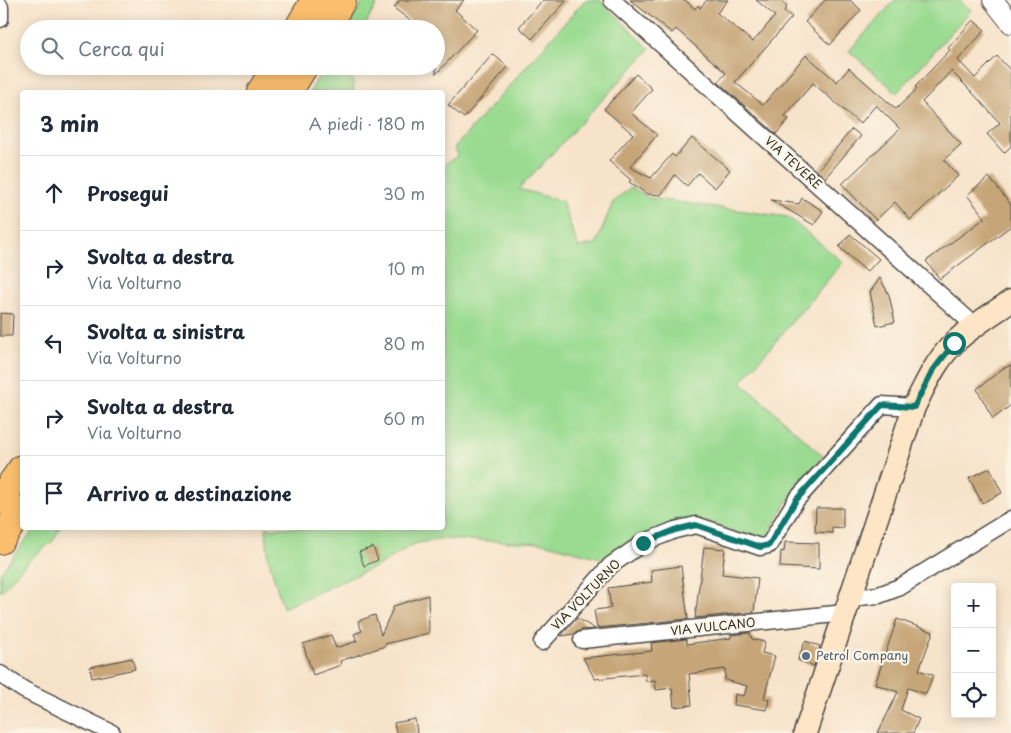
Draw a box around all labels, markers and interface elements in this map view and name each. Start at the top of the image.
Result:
search box [20,20,445,75]
icon: search [38,34,66,62]
text: Cerca qui [78,34,165,62]
text: 3 min [40,107,99,139]
text: A piedi · 180 m [309,111,425,135]
street label: VIA TEVERE [761,132,826,193]
icon: ahead [40,179,68,207]
text: Prosegui [87,179,169,207]
text: 30 m [383,181,425,205]
text: Svolta a destra [87,242,234,270]
icon: right [40,254,68,282]
text: 10 m [388,256,425,280]
text: Via Volturno [87,270,182,294]
text: Svolta a sinistra [87,317,245,345]
icon: left [40,329,68,357]
text: 80 m [383,331,425,355]
route start [943,332,966,355]
text: Via Volturno [87,345,182,369]
text: Svolta a destra [87,392,234,420]
icon: right [40,404,68,432]
text: 60 m [383,406,425,430]
text: Via Volturno [87,420,182,444]
icon: arrive [40,479,68,507]
text: Arrivo a destinazione [87,479,292,507]
route end [632,532,655,555]
street label: VIA VOLTURNO [547,555,624,634]
map controls [951,583,996,718]
button: + [951,583,996,628]
street label: VIA VULCANO [669,613,756,639]
button: − [951,628,996,673]
place label: Petrol Company [816,646,908,664]
marker: Petrol Company [800,650,812,662]
button: locate [951,673,996,718]

